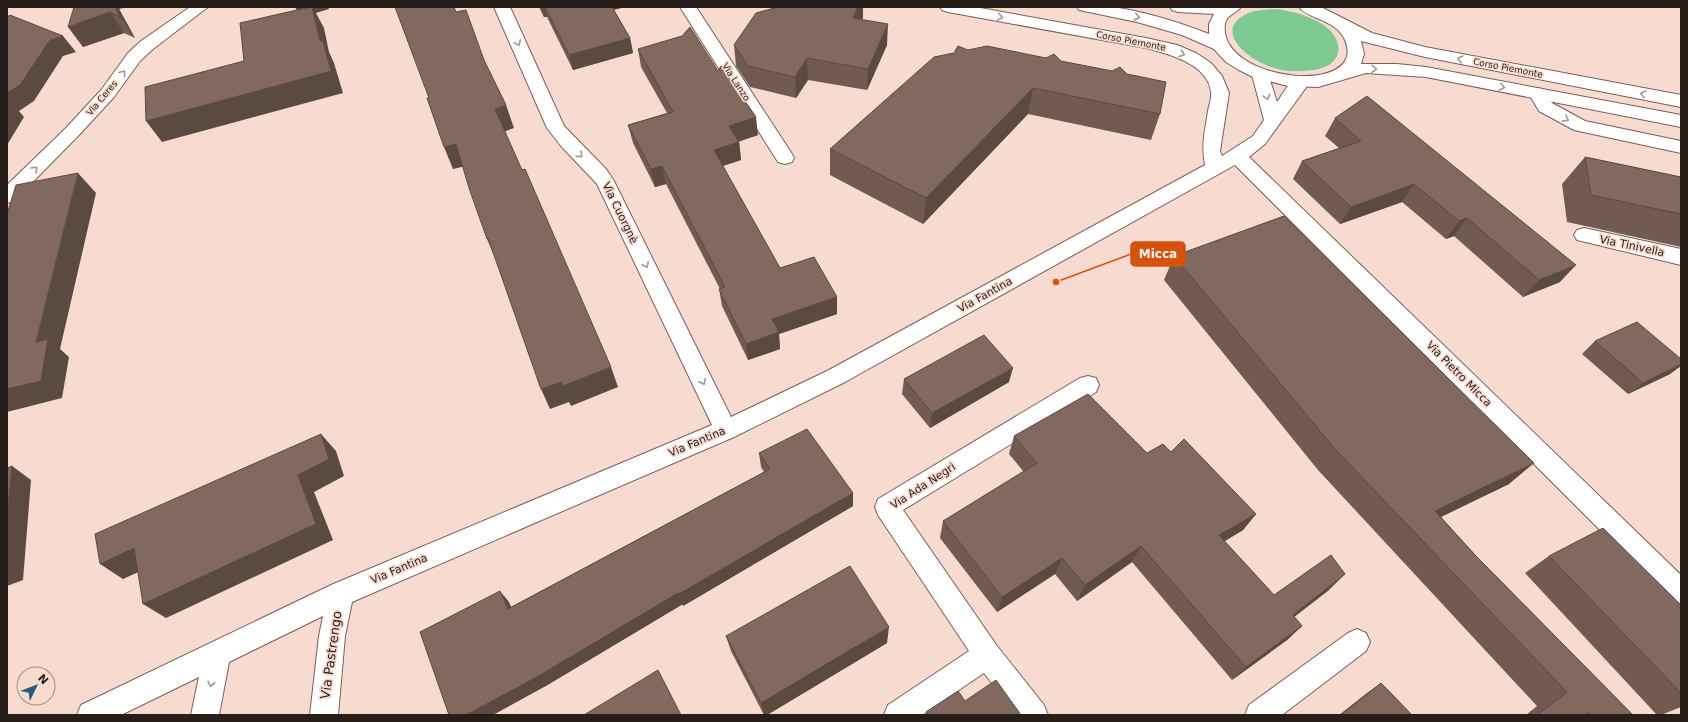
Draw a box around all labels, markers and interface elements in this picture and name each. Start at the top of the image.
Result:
one-way arrow [997,12,1004,20]
one-way arrow [1134,12,1141,21]
street label: Corso Piemonte [1095,29,1167,53]
one-way arrow [513,39,521,46]
one-way arrow [1179,49,1186,57]
one-way arrow [1457,55,1463,64]
street label: Corso Piemonte [1472,56,1544,80]
street label: Via Lanzo [720,61,752,103]
one-way arrow [1371,64,1377,73]
one-way arrow [118,70,125,77]
street label: Via Ceres [85,78,120,117]
one-way arrow [1499,82,1505,91]
one-way arrow [1640,90,1646,99]
one-way arrow [1262,93,1271,100]
one-way arrow [1562,114,1569,121]
one-way arrow [576,150,583,157]
one-way arrow [30,166,38,173]
street label: Via Cuorgnè [599,180,641,246]
street label: Via Tinivella [1598,233,1666,259]
callout: Micca [1131,242,1185,266]
text: Micca [1139,247,1177,261]
one-way arrow [641,261,649,269]
street label: Via Fantina [955,275,1015,315]
street label: Via Pietro Micca [1424,339,1494,409]
one-way arrow [698,378,706,386]
street label: Via Fantina [667,424,727,460]
street label: Via Ada Negri [888,460,958,512]
street label: Via Fantina [369,551,429,587]
street label: Via Pastrengo [317,610,345,700]
north arrow [16,666,56,706]
text: N [35,672,51,687]
one-way arrow [207,681,216,687]

